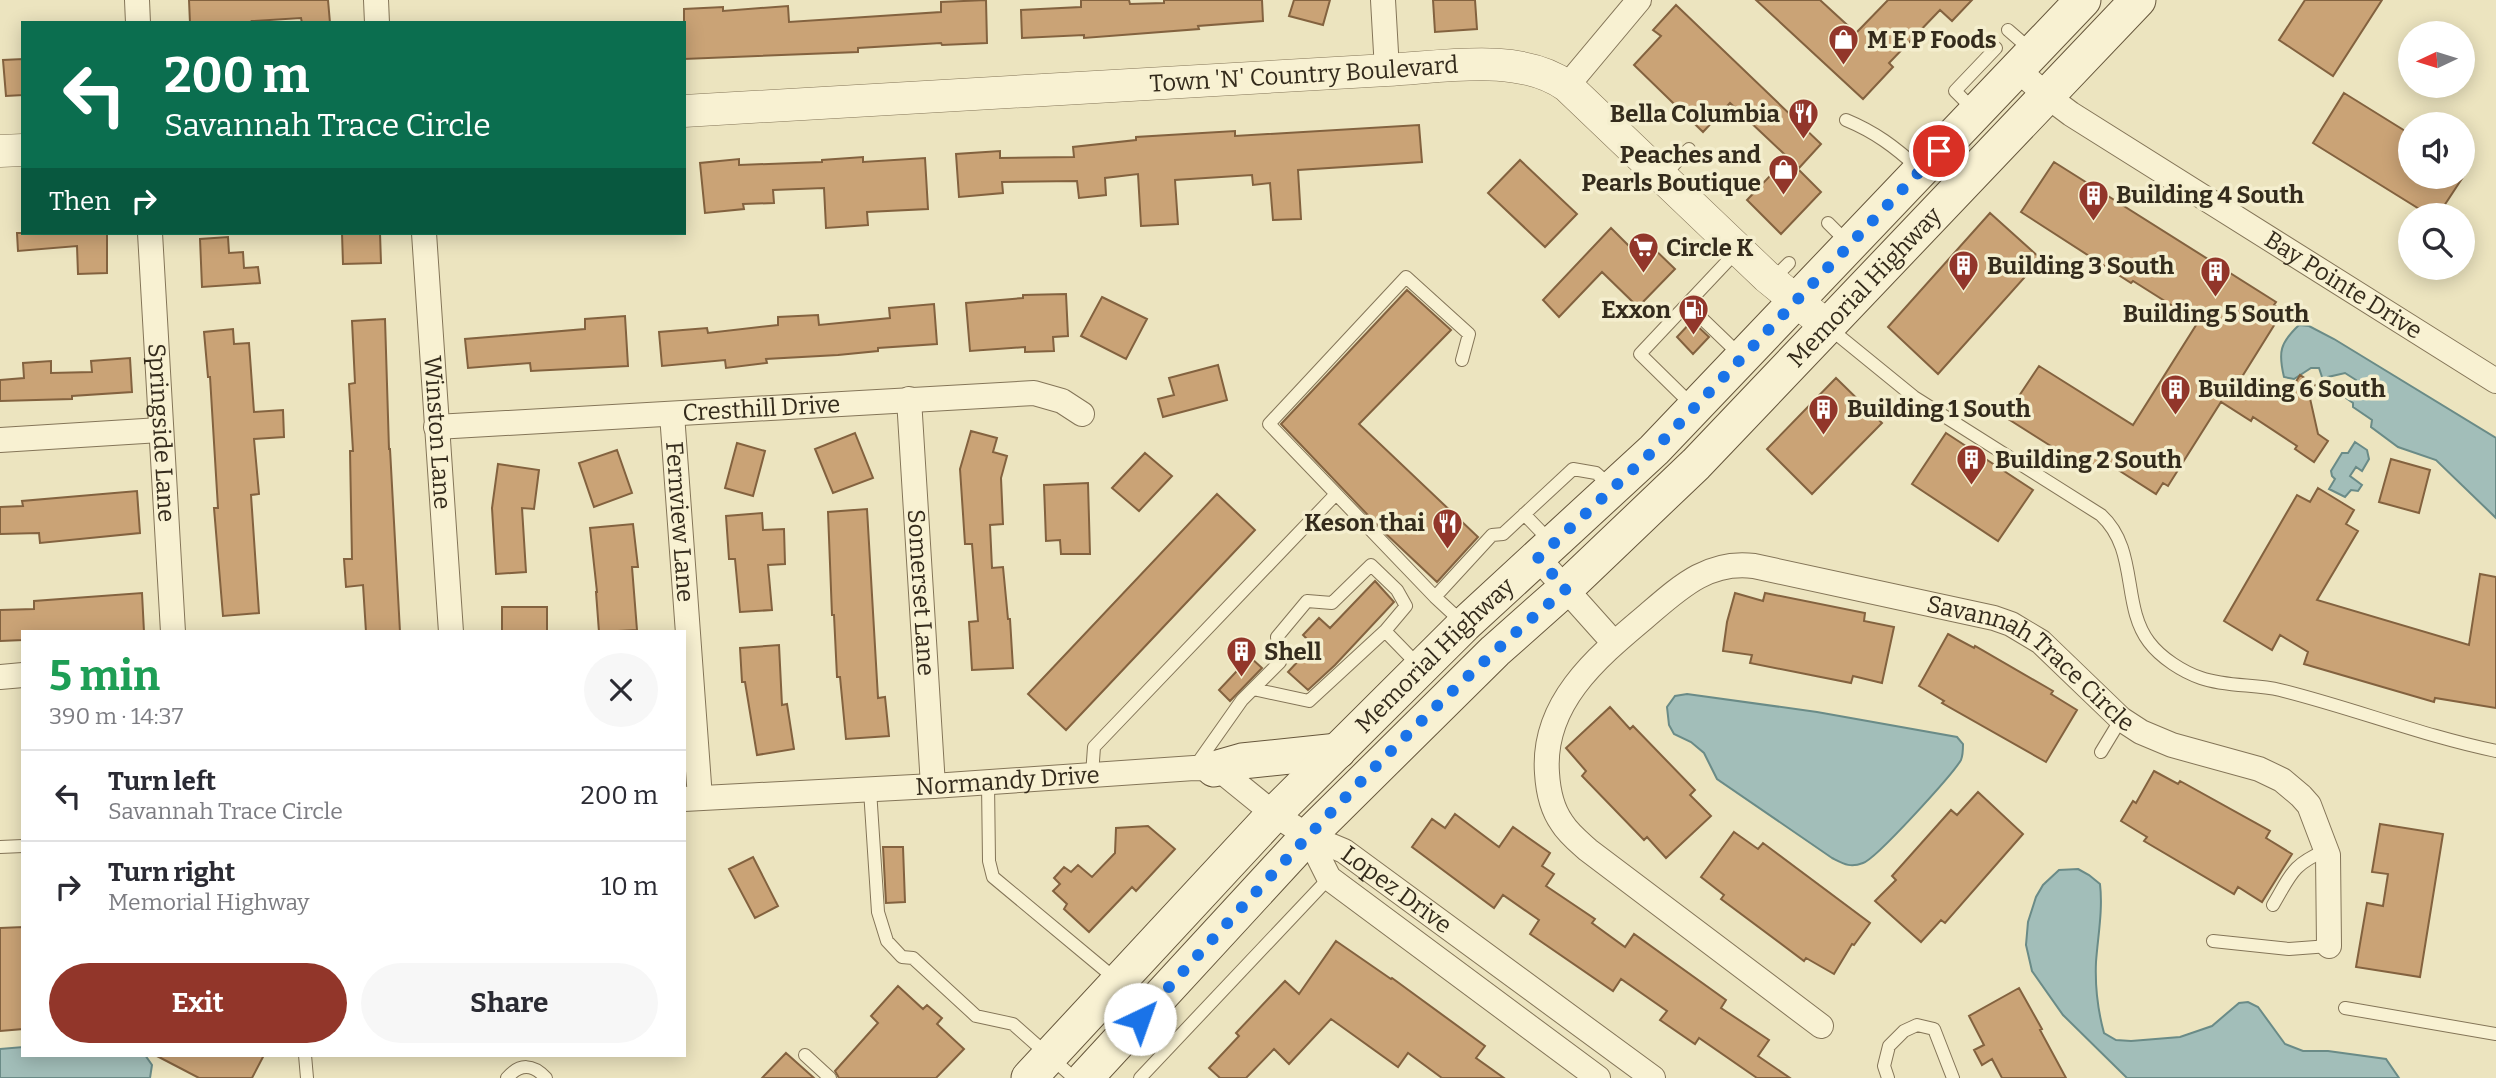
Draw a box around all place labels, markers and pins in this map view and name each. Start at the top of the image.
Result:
shop icon: M E P Foods [1827,23,1861,67]
place label: M E P Foods [1867,26,1997,54]
restaurant icon: Bella Columbia [1786,97,1820,141]
place label: Bella Columbia [1610,100,1781,128]
pin [1909,121,1969,181]
place label: Peaches and Pearls Boutique [1581,141,1761,197]
shop icon: Peaches and Pearls Boutique [1767,152,1801,196]
building icon: Building 4 South [2076,178,2110,222]
place label: Building 4 South [2116,181,2304,209]
supermarket icon: Circle K [1626,231,1660,275]
place label: Circle K [1666,234,1754,262]
building icon: Building 3 South [1947,249,1981,293]
place label: Building 3 South [1987,252,2174,280]
building icon: Building 5 South [2199,255,2233,299]
fuel station icon: Exxon [1677,293,1711,337]
place label: Exxon [1601,296,1672,324]
place label: Building 5 South [2123,300,2309,328]
building icon: Building 6 South [2158,372,2192,416]
place label: Building 6 South [2198,375,2386,403]
building icon: Building 1 South [1807,392,1841,436]
place label: Building 1 South [1847,395,2031,423]
building icon: Building 2 South [1955,443,1989,487]
place label: Building 2 South [1995,446,2182,474]
restaurant icon: Keson thai [1431,506,1465,550]
place label: Keson thai [1304,509,1425,537]
building icon: Shell [1224,635,1258,679]
place label: Shell [1264,638,1322,666]

